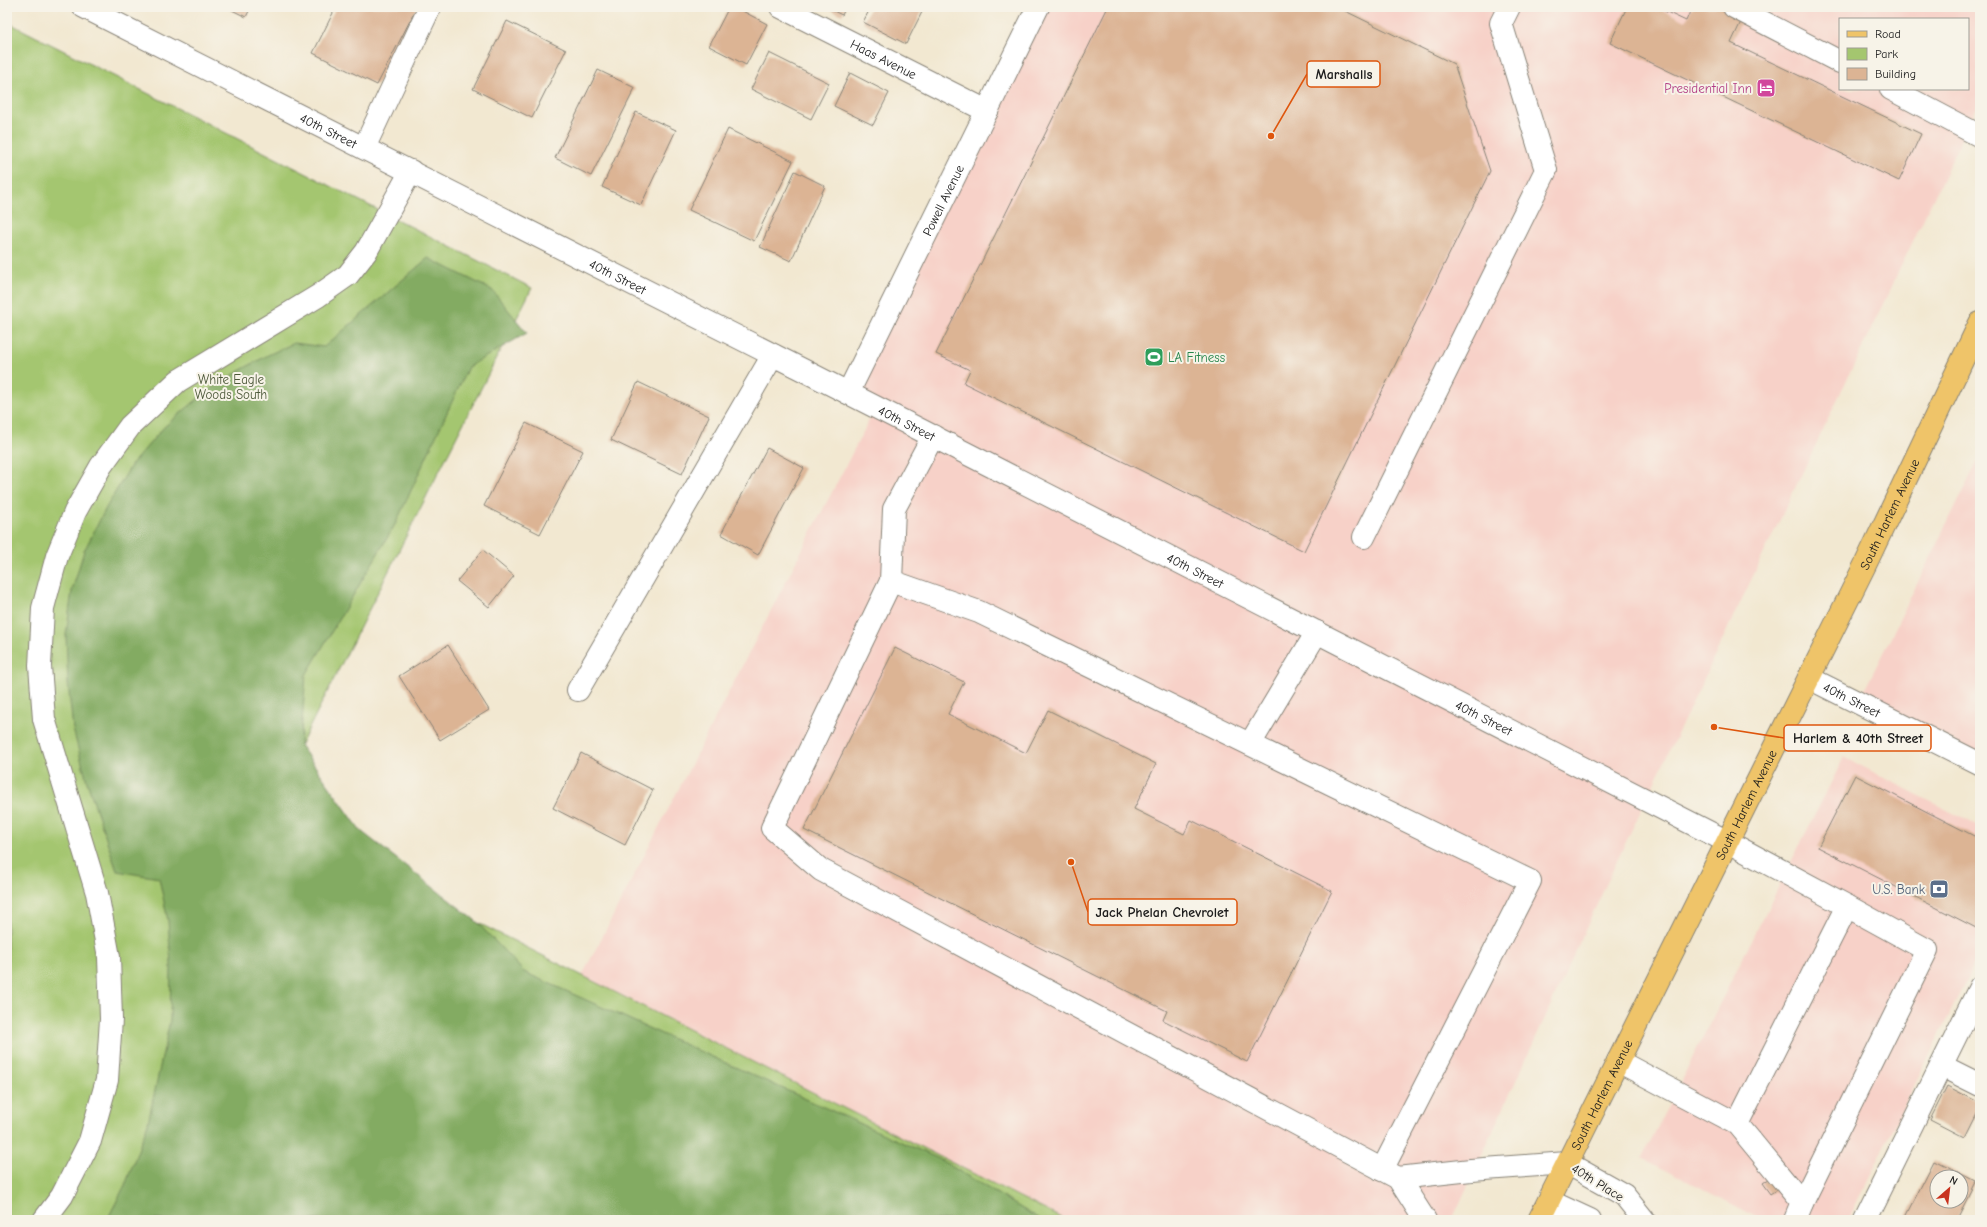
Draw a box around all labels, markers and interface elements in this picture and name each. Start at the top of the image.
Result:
legend [1839,18,1969,90]
text: Road [1875,27,1901,41]
street label: Haas Avenue [848,36,919,82]
text: Park [1875,47,1898,61]
callout: Marshalls [1307,61,1380,87]
text: Marshalls [1315,66,1373,83]
text: Building [1875,67,1916,81]
hotel icon: Presidential Inn [1755,77,1777,99]
place label: Presidential Inn [1664,81,1752,96]
street label: 40th Street [297,110,360,152]
street label: Powell Avenue [920,162,967,238]
street label: 40th Street [587,256,650,298]
sports icon: LA Fitness [1143,346,1165,368]
place label: LA Fitness [1168,350,1225,365]
park label: White Eagle Woods South [195,372,267,402]
street label: 40th Street [876,403,939,445]
street label: South Harlem Avenue [1857,456,1923,572]
street label: 40th Street [1164,550,1227,592]
street label: 40th Street [1821,679,1884,721]
street label: 40th Street [1453,697,1516,739]
callout: Harlem & 40th Street [1784,725,1931,751]
text: Harlem & 40th Street [1793,730,1923,747]
street label: South Harlem Avenue [1712,747,1780,862]
bank icon: U.S. Bank [1928,878,1950,900]
place label: U.S. Bank [1872,882,1926,897]
callout: Jack Phelan Chevrolet [1088,899,1237,925]
text: Jack Phelan Chevrolet [1095,904,1229,921]
street label: South Harlem Avenue [1568,1037,1636,1152]
street label: 40th Place [1569,1160,1627,1205]
north arrow [1929,1169,1969,1209]
text: N [1947,1173,1960,1188]

